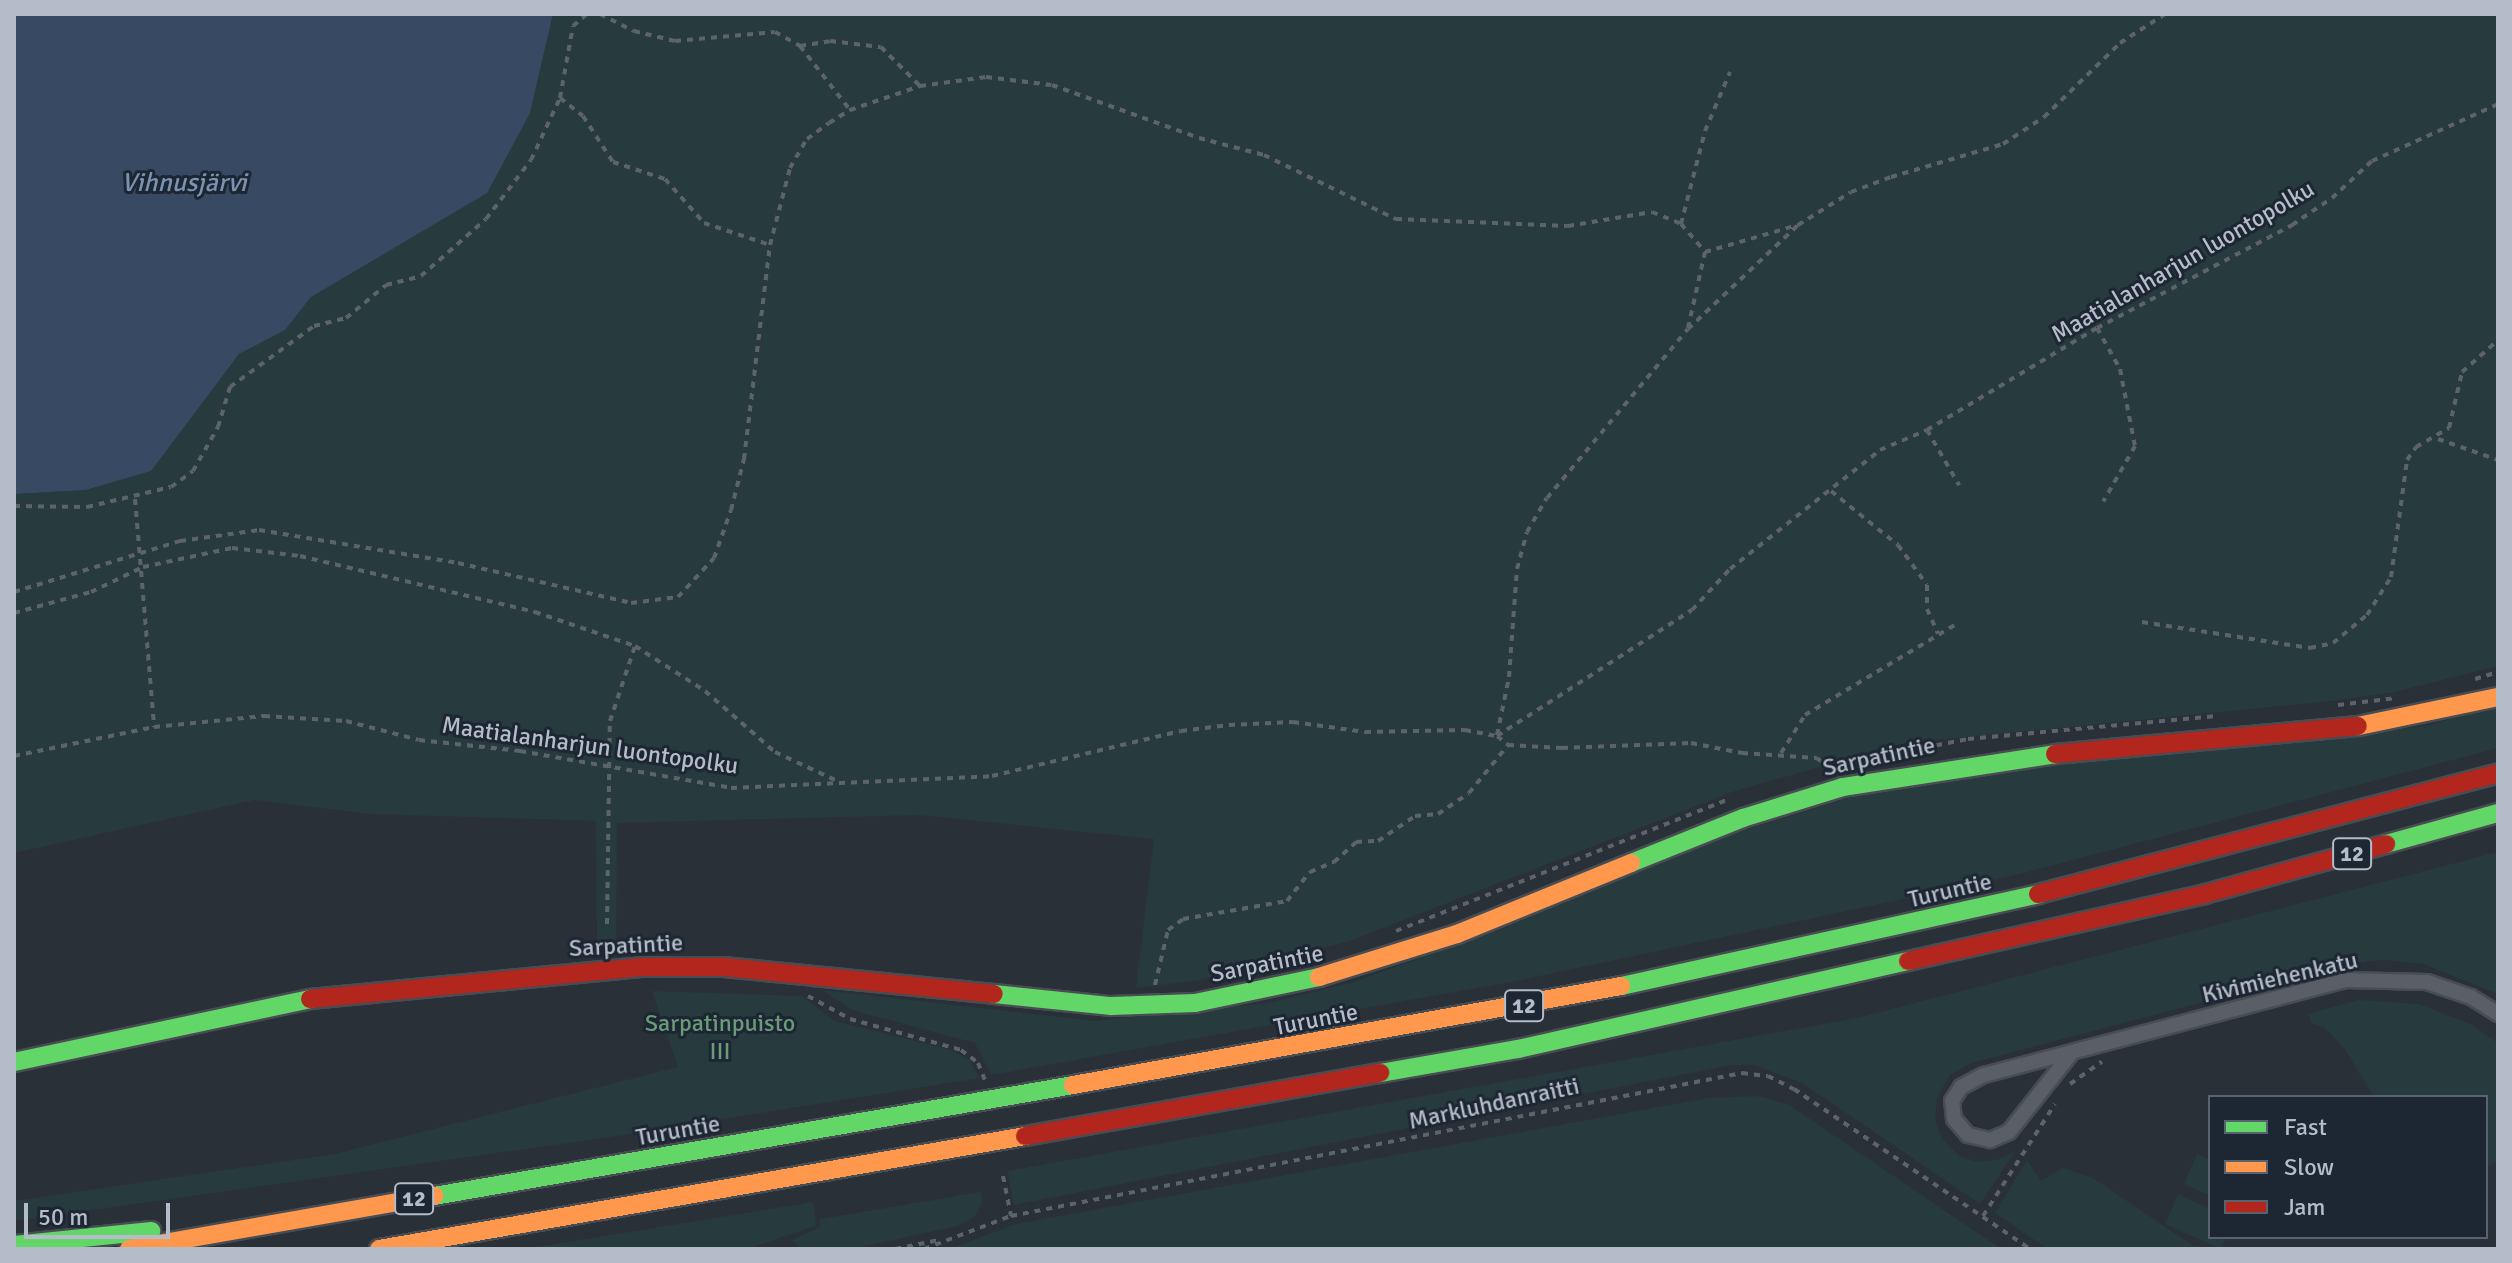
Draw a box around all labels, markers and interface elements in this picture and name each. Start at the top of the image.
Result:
water label: Vihnusjärvi [121,168,247,200]
street label: Maatialanharjun luontopolku [2046,175,2320,349]
street label: Maatialanharjun luontopolku [440,711,740,781]
street label: Sarpatintie [1820,731,1938,783]
road number: 12 [2332,836,2372,872]
street label: Turuntie [1905,867,1995,915]
street label: Sarpatintie [568,929,684,963]
street label: Sarpatintie [1208,939,1326,989]
street label: Kivimiehenkatu [2199,946,2361,1010]
road number: 12 [1504,988,1544,1024]
street label: Turuntie [1271,998,1361,1042]
park label: Sarpatinpuisto III [645,1010,795,1066]
street label: Markluhdanraitti [1406,1072,1582,1136]
legend [2208,1095,2488,1239]
street label: Turuntie [634,1109,722,1153]
text: Fast [2284,1112,2327,1142]
text: Slow [2284,1152,2334,1182]
road number: 12 [394,1181,434,1217]
scale bar [28,1187,174,1237]
text: Jam [2284,1192,2325,1222]
text: 50 m [38,1202,88,1232]

